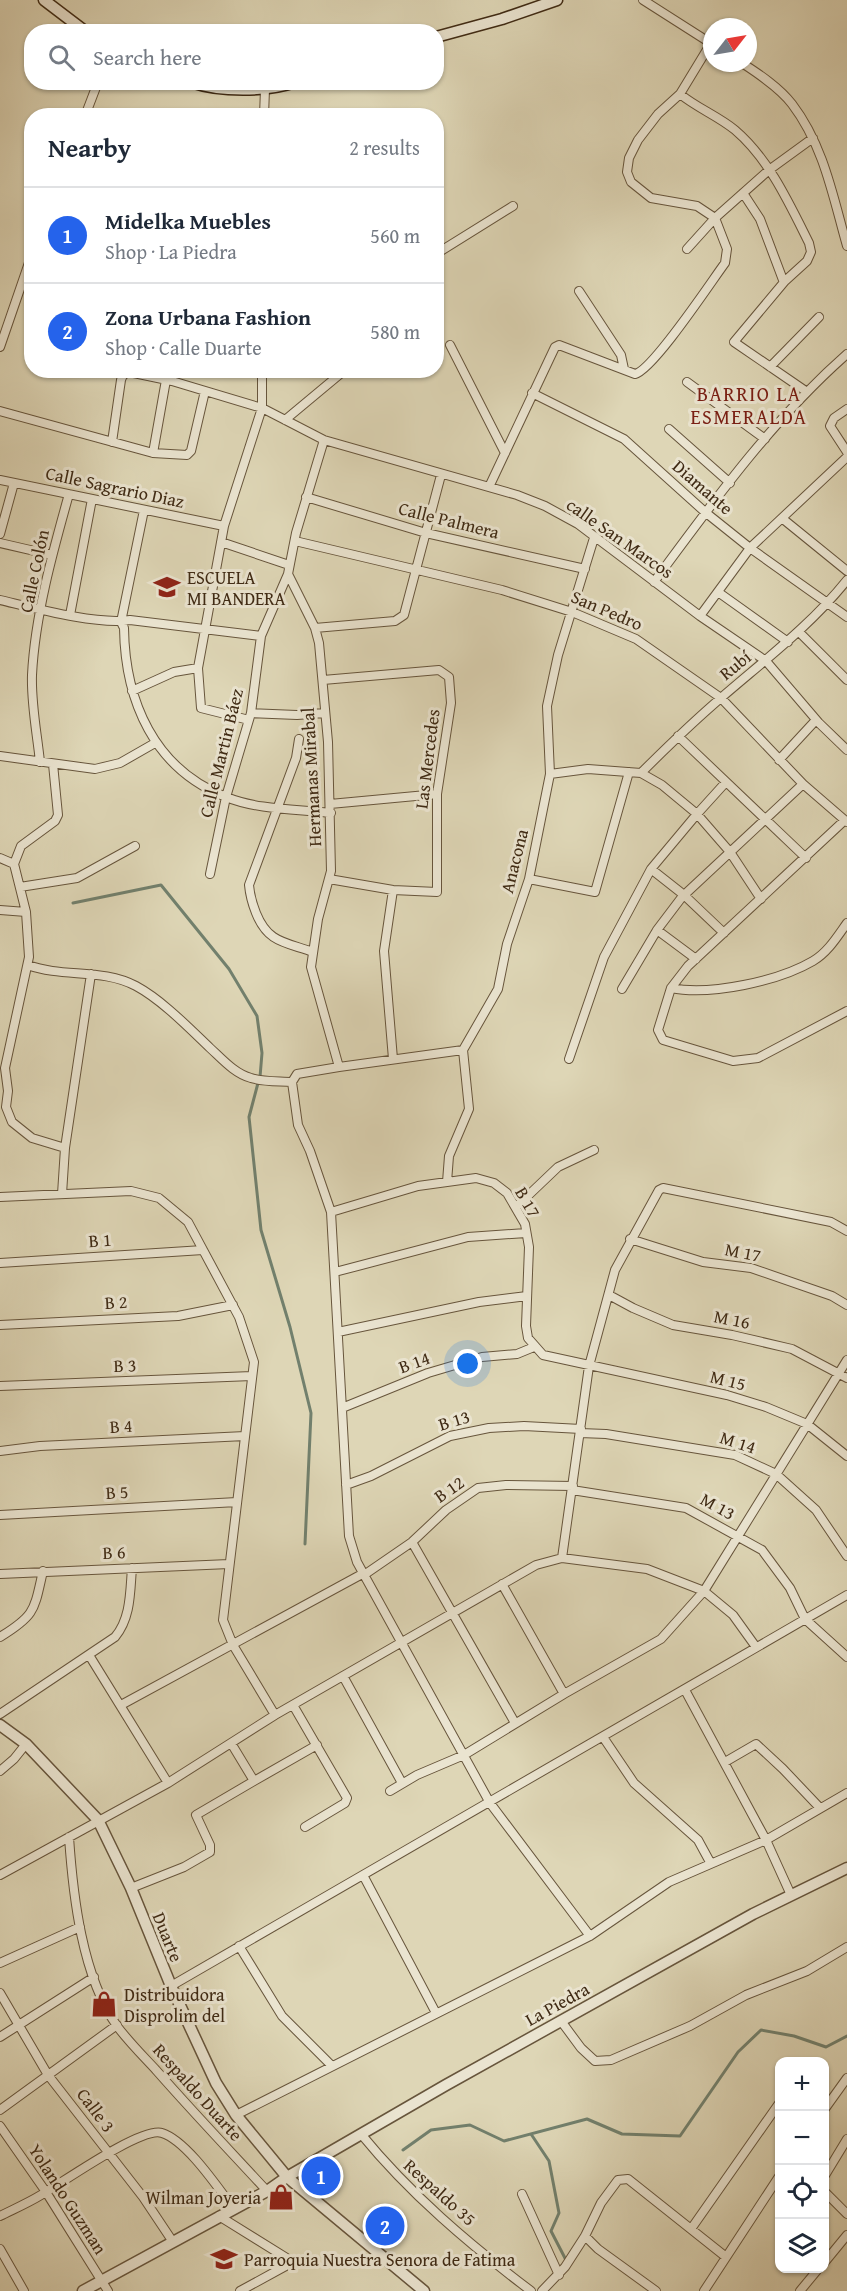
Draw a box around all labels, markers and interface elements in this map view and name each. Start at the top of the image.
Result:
north arrow [703,18,757,72]
search box [24,24,444,90]
icon: search [45,41,78,74]
text: Search here [93,41,202,73]
text: Nearby [48,128,131,167]
text: 2 results [349,133,420,162]
text: Midelka Muebles [105,205,271,237]
text: 1 [62,221,73,250]
text: 560 m [370,221,420,250]
text: Shop · La Piedra [105,237,237,266]
text: Zona Urbana Fashion [105,301,311,333]
text: 2 [62,317,73,346]
text: 580 m [370,317,420,346]
text: Shop · Calle Duarte [105,333,262,362]
district label: BARRIO LA ESMERALDA [691,379,808,431]
street label: Diamante [667,453,739,521]
street label: Calle Sagrario Diaz [43,459,187,515]
street label: calle San Marcos [561,491,679,585]
street label: Calle Palmera [396,494,503,546]
street label: Calle Colón [12,527,56,615]
place label: ESCUELA MI BANDERA [187,564,286,612]
school or university icon: ESCUELA MI BANDERA [152,572,182,602]
street label: San Pedro [567,583,647,637]
street label: Rubí [713,643,758,686]
street label: Calle Martin Báez [192,686,250,820]
street label: Hermanas Mirabal [294,707,328,847]
street label: Las Mercedes [407,708,447,810]
street label: Anacona [493,826,535,896]
street label: B 17 [508,1182,548,1222]
street label: B 1 [88,1226,112,1254]
street label: M 17 [723,1235,763,1269]
street label: B 2 [104,1288,128,1316]
street label: M 16 [712,1302,752,1336]
street label: B 14 [395,1344,433,1380]
your location [453,1349,482,1378]
street label: B 3 [113,1351,137,1379]
street label: M 15 [707,1363,749,1397]
street label: B 13 [435,1402,473,1438]
street label: B 4 [109,1412,133,1440]
street label: M 14 [717,1424,759,1460]
street label: B 12 [428,1469,470,1509]
street label: B 5 [105,1478,129,1506]
street label: M 13 [696,1485,740,1527]
street label: B 6 [102,1538,126,1566]
street label: Duarte [146,1908,190,1966]
street label: La Piedra [520,1975,594,2033]
place label: Distribuidora Disprolim del [124,1981,225,2029]
shop icon: Distribuidora Disprolim del [89,1989,119,2019]
street label: Respaldo Duarte [147,2037,249,2147]
map controls [775,2057,829,2273]
button: + [775,2057,829,2111]
street label: Calle 3 [70,2082,122,2138]
button: − [775,2111,829,2165]
street label: Yolando Guzman [22,2138,114,2260]
street label: Respaldo 35 [398,2152,482,2232]
pin: 1 [302,2154,340,2198]
button: locate [775,2165,829,2219]
shop icon: Wilman Joyeria [266,2182,296,2212]
place label: Wilman Joyeria [145,2184,261,2211]
pin: 2 [366,2204,404,2248]
button: layers [775,2219,829,2273]
school or university icon: Parroquia Nuestra Senora de Fatima [209,2244,239,2274]
place label: Parroquia Nuestra Senora de Fatima [244,2246,516,2273]

